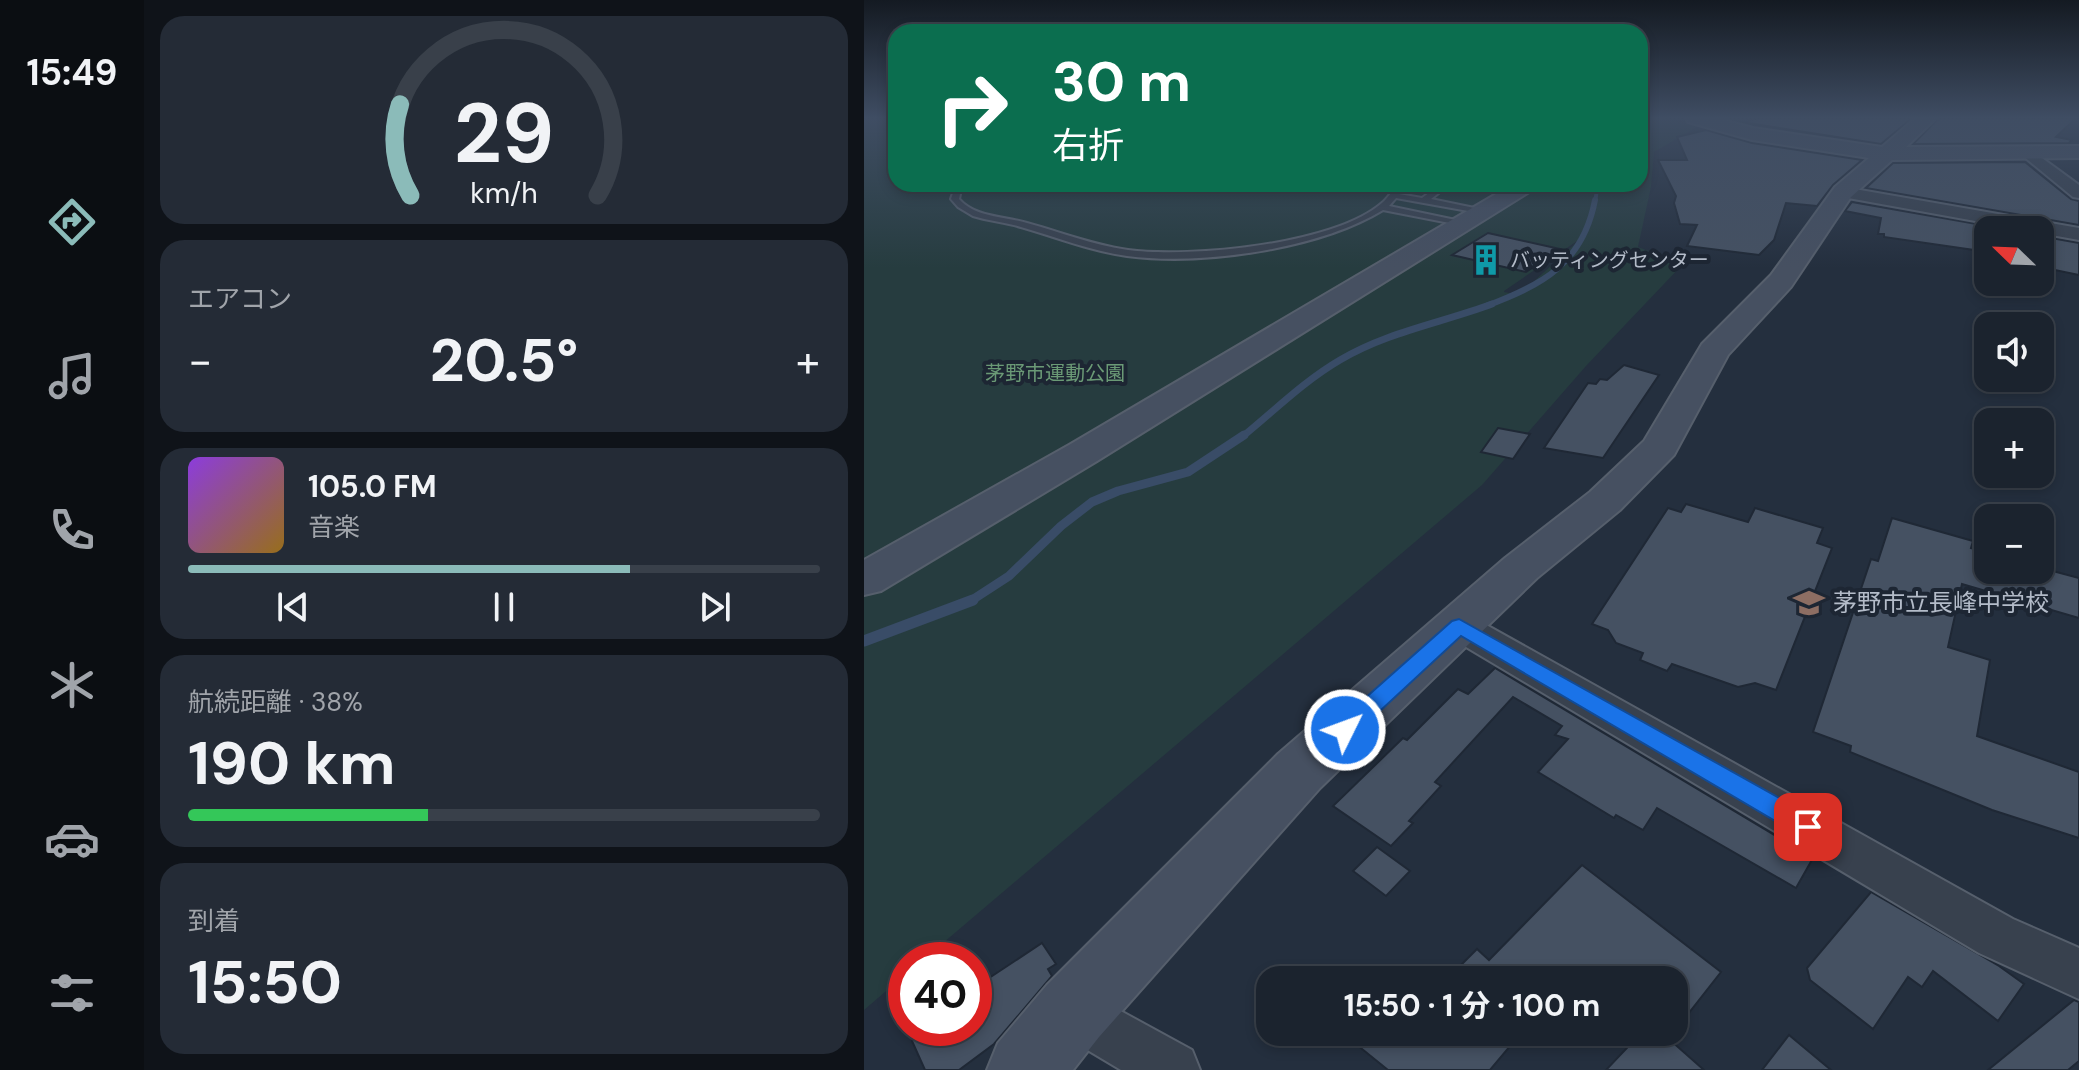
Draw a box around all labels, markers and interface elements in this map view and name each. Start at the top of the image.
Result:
text: 30 m [1052,45,1191,118]
text: 15:49 [27,49,117,96]
icon: right [920,56,1024,160]
text: 29 [454,79,554,188]
text: 右折 [1052,122,1124,169]
text: km/h [470,175,538,212]
icon: directions [44,194,100,250]
north arrow [1974,216,2054,296]
map controls [1974,216,2054,584]
building icon: バッティングセンター [1469,243,1503,277]
place label: バッティングセンター [1510,247,1709,273]
text: エアコン [188,282,292,316]
button: sound [1974,312,2054,392]
text: 20.5° [430,321,578,400]
text: − [188,332,212,390]
text: + [796,332,820,390]
icon: music [44,348,100,404]
park label: 茅野市運動公園 [985,360,1125,386]
button: + [1974,408,2054,488]
text: 105.0 FM [308,467,437,506]
icon: phone [44,502,100,558]
button: − [1974,504,2054,584]
text: 音楽 [308,510,360,544]
icon: previous [271,585,315,629]
icon: pause [482,585,526,629]
icon: next [693,585,737,629]
school or university icon: 茅野市立長峰中学校 [1792,586,1826,620]
place label: 茅野市立長峰中学校 [1833,587,2049,618]
icon: climate [44,657,100,713]
text: 航続距離 · 38% [188,685,363,719]
position arrow [1303,688,1387,772]
text: 190 km [188,724,395,803]
pin [1774,793,1842,861]
icon: arrive [1786,805,1830,849]
icon: car [44,811,100,867]
text: 到着 [188,904,240,938]
speed limit sign: 40 [888,942,992,1046]
text: 15:50 [188,943,342,1022]
icon: filters [44,965,100,1021]
text: 15:50 · 1 分 · 100 m [1344,986,1600,1025]

